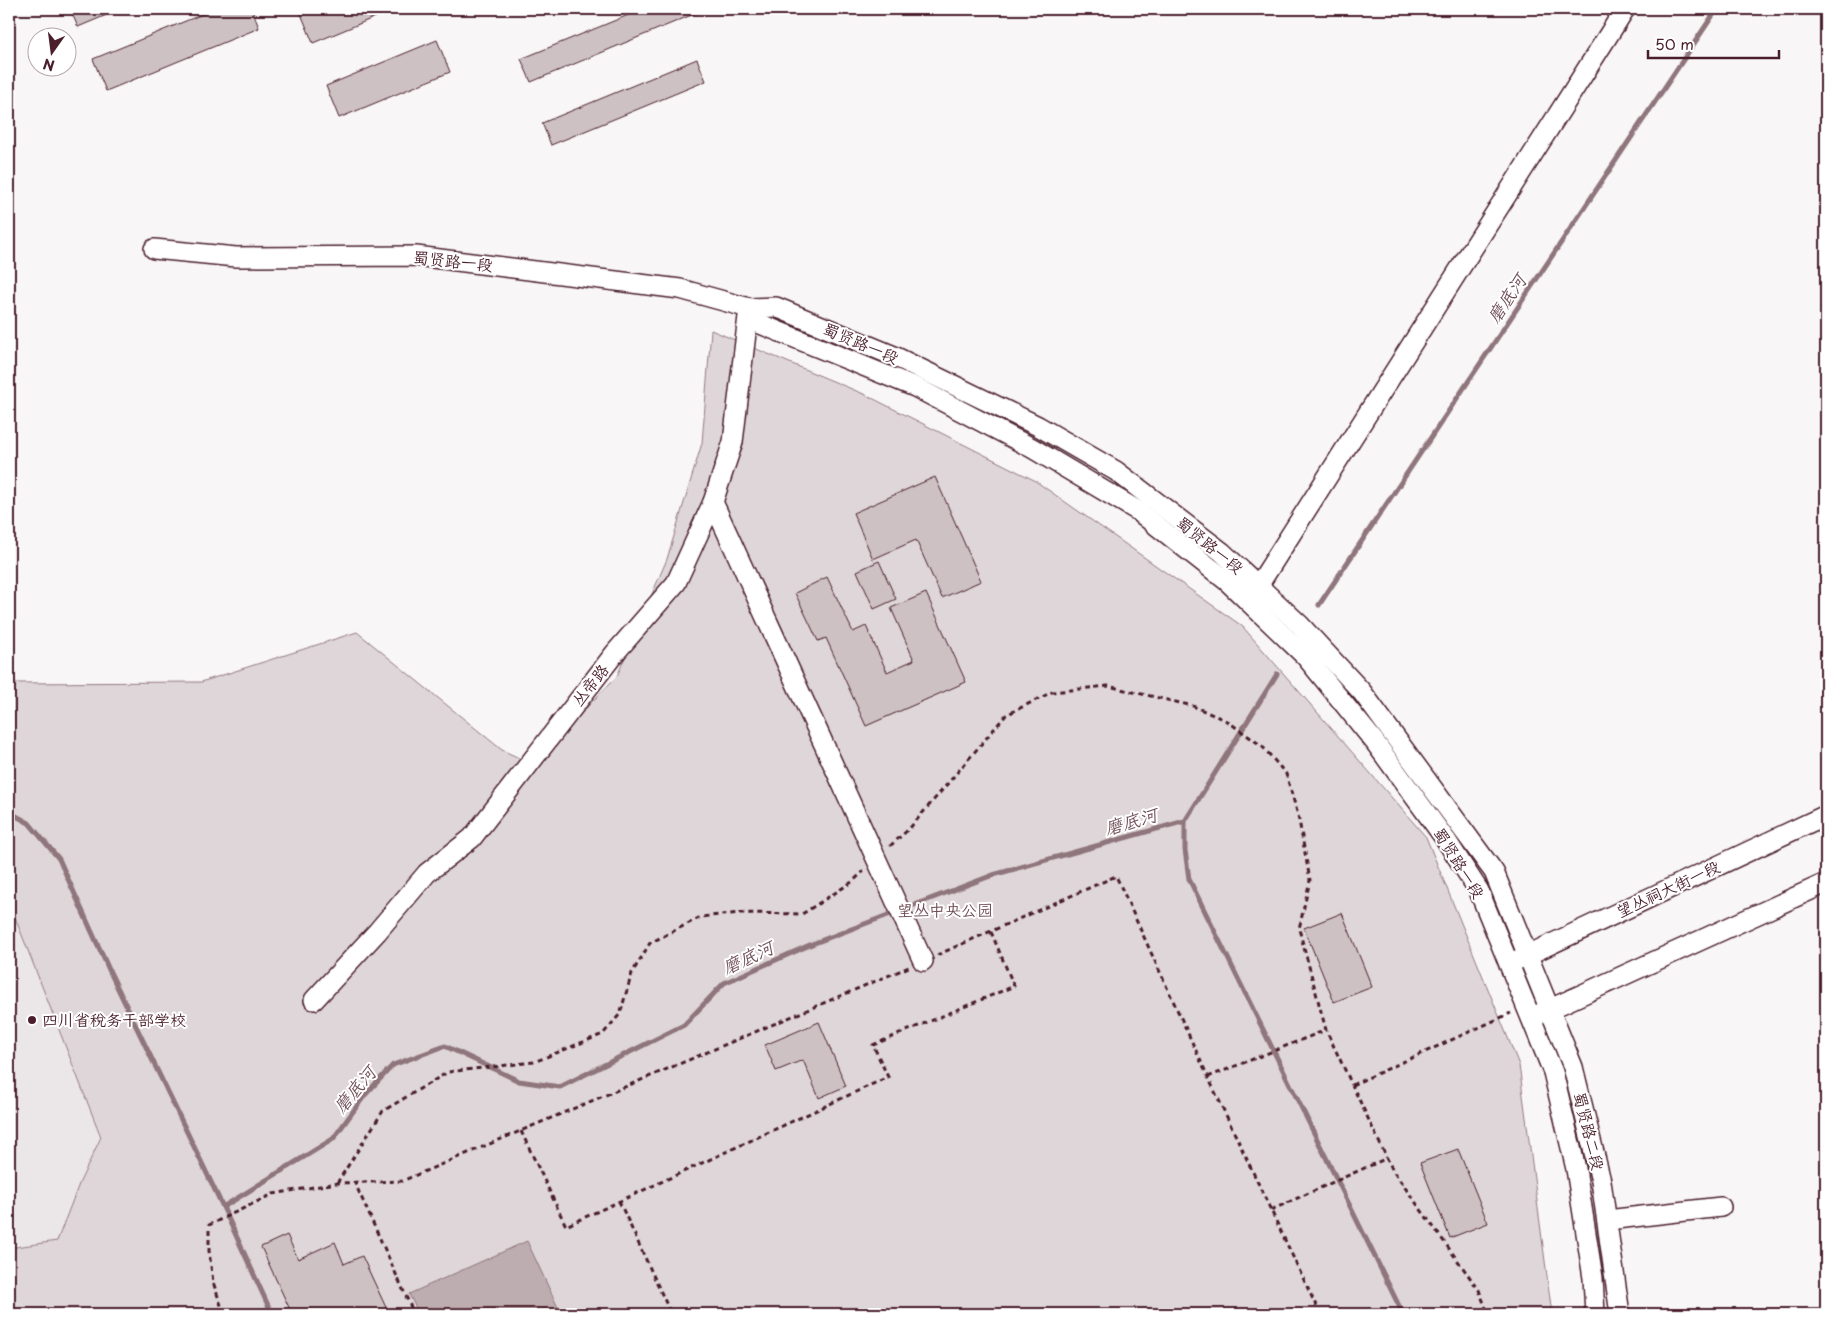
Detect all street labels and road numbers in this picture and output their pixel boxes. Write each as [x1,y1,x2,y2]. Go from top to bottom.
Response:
street label: 蜀贤路一段 [412,244,494,276]
street label: 蜀贤路一段 [820,315,903,369]
street label: 蜀贤路一段 [1172,510,1249,579]
street label: 丛帝路 [565,658,613,711]
street label: 蜀贤路一段 [1428,822,1491,903]
street label: 望丛祠大街一段 [1612,854,1723,923]
street label: 蜀贤路二段 [1569,1089,1611,1172]

